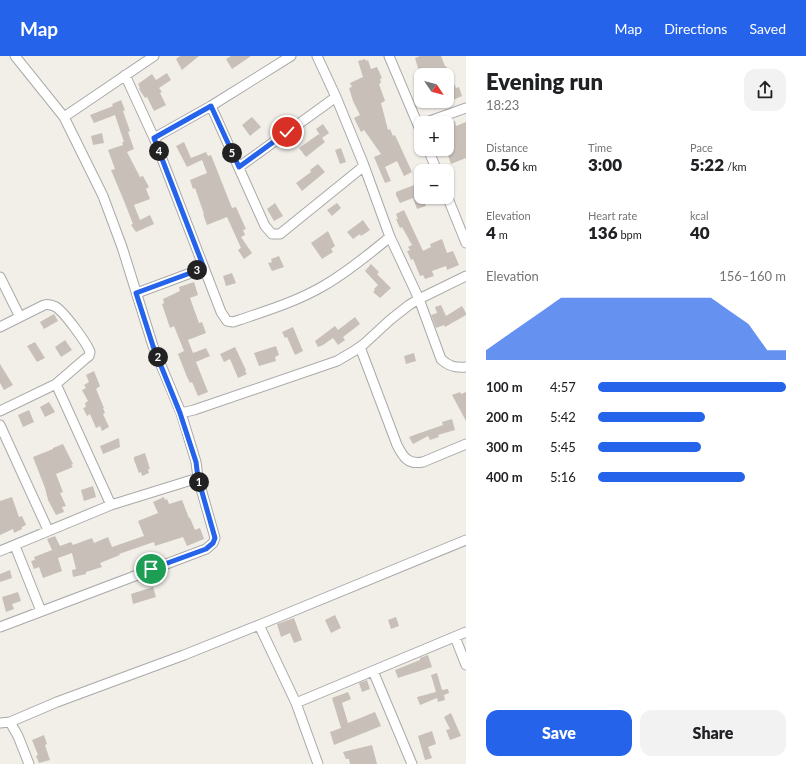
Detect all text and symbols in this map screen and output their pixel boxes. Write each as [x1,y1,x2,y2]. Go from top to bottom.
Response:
text: Map [20,17,58,40]
text: Map [615,20,642,37]
text: Directions [664,20,727,37]
text: Saved [749,20,786,37]
north arrow [414,68,454,108]
map controls [414,68,454,204]
text: Evening run [486,68,603,95]
button: share [744,69,786,111]
text: 18:23 [486,97,519,113]
pin [270,115,304,149]
button: + [414,116,454,156]
icon: check [276,121,298,143]
pin: 4 [149,141,169,161]
text: Distance [486,141,528,154]
text: Time [588,141,612,154]
text: Pace [690,141,713,154]
pin: 5 [222,143,242,163]
text: 4 [156,144,162,157]
text: 5 [229,146,235,159]
text: 0.56 [486,154,520,175]
text: 3:00 [588,154,622,175]
text: 5:22 [690,154,724,175]
text: km [520,160,537,173]
text: /km [724,160,747,173]
button: − [414,164,454,204]
text: Elevation [486,209,531,222]
text: Heart rate [588,209,637,222]
text: kcal [690,209,709,222]
text: 4 [486,222,496,243]
text: 136 [588,222,618,243]
text: 40 [690,222,710,243]
text: m [496,228,508,241]
text: bpm [618,228,642,241]
pin: 3 [187,260,207,280]
text: 3 [194,263,200,276]
text: Elevation [486,268,539,284]
text: 156–160 m [719,268,786,284]
pin: 2 [148,347,168,367]
text: 2 [155,350,161,363]
text: 100 m [486,379,523,395]
text: 4:57 [550,379,576,395]
text: 200 m [486,409,523,425]
text: 5:42 [550,409,576,425]
text: 300 m [486,439,523,455]
text: 5:45 [550,439,576,455]
text: 400 m [486,469,523,485]
text: 5:16 [550,469,576,485]
pin: 1 [189,472,209,492]
text: 1 [196,475,202,488]
pin [134,552,168,586]
icon: arrive [140,558,162,580]
button: Save [486,710,632,756]
button: Share [640,710,786,756]

